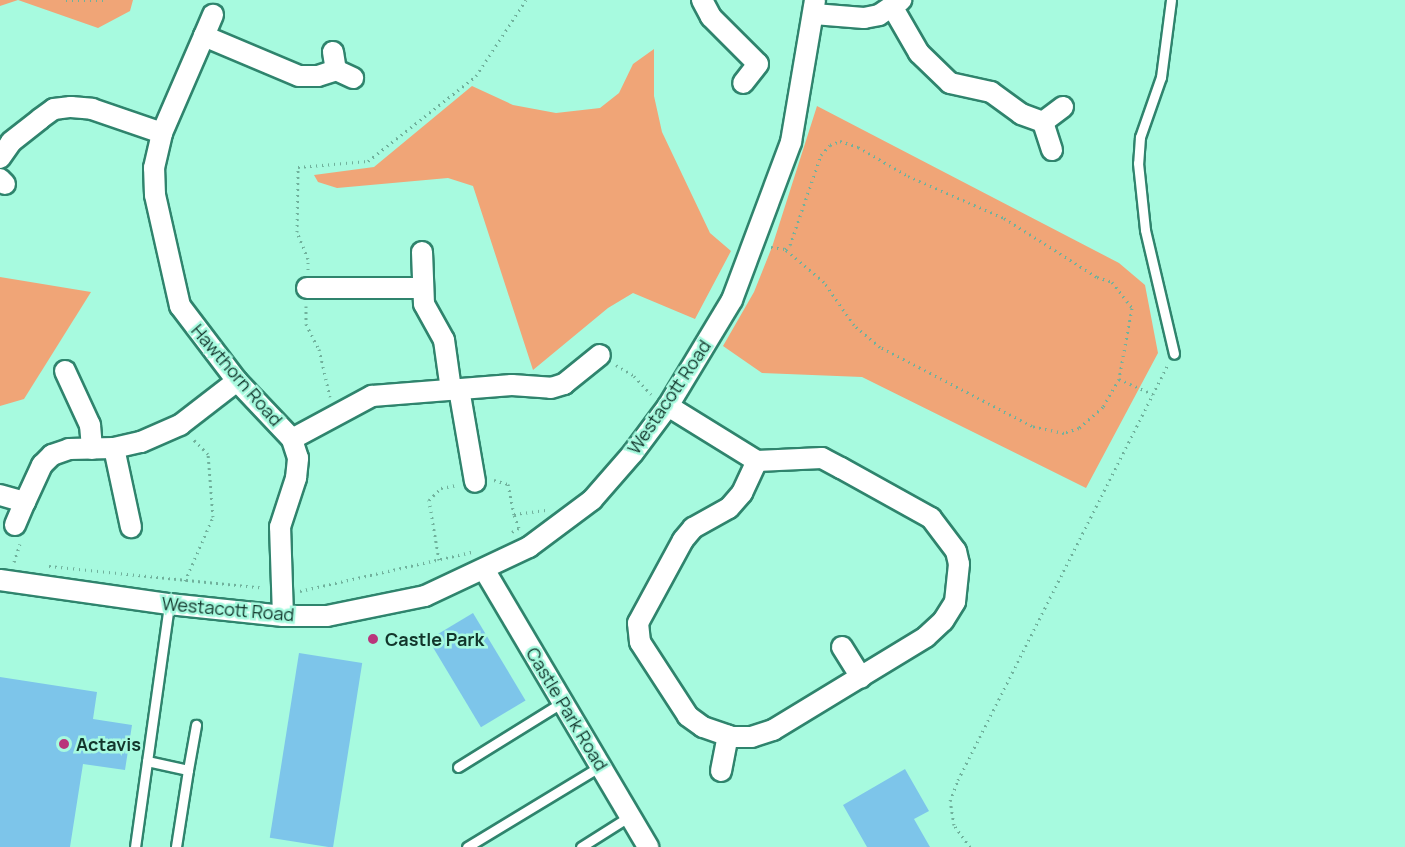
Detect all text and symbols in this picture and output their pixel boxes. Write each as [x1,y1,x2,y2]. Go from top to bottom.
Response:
street label: Hawthorn Road [187,320,287,430]
street label: Westacott Road [623,336,715,458]
street label: Westacott Road [161,592,295,626]
place label: Castle Park [385,628,484,650]
marker: Castle Park [366,632,380,646]
street label: Castle Park Road [522,643,612,775]
place label: Actavis [76,733,141,755]
marker: Actavis [57,737,71,751]

